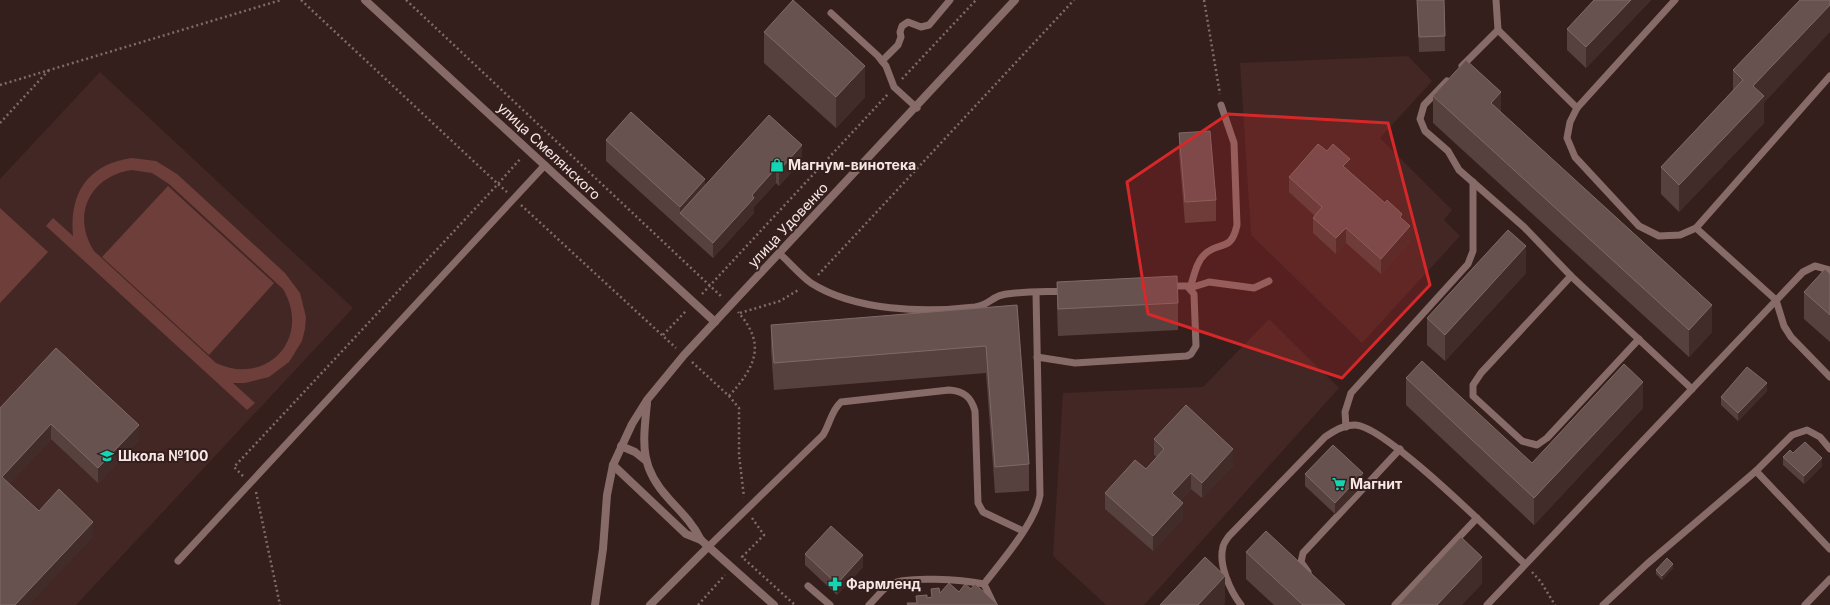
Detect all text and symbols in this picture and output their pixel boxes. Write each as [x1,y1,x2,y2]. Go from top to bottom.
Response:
street label: улица Смелянского [494,98,604,203]
place label: Магнум-винотека [788,156,916,173]
shop icon: Магнум-винотека [769,157,785,173]
street label: улица Удовенко [744,179,831,271]
place label: Школа №100 [118,447,209,464]
school or university icon: Школа №100 [99,448,115,464]
place label: Магнит [1350,475,1402,492]
supermarket icon: Магнит [1331,476,1347,492]
place label: Фармленд [846,575,921,592]
pharmacy icon: Фармленд [827,576,843,592]

